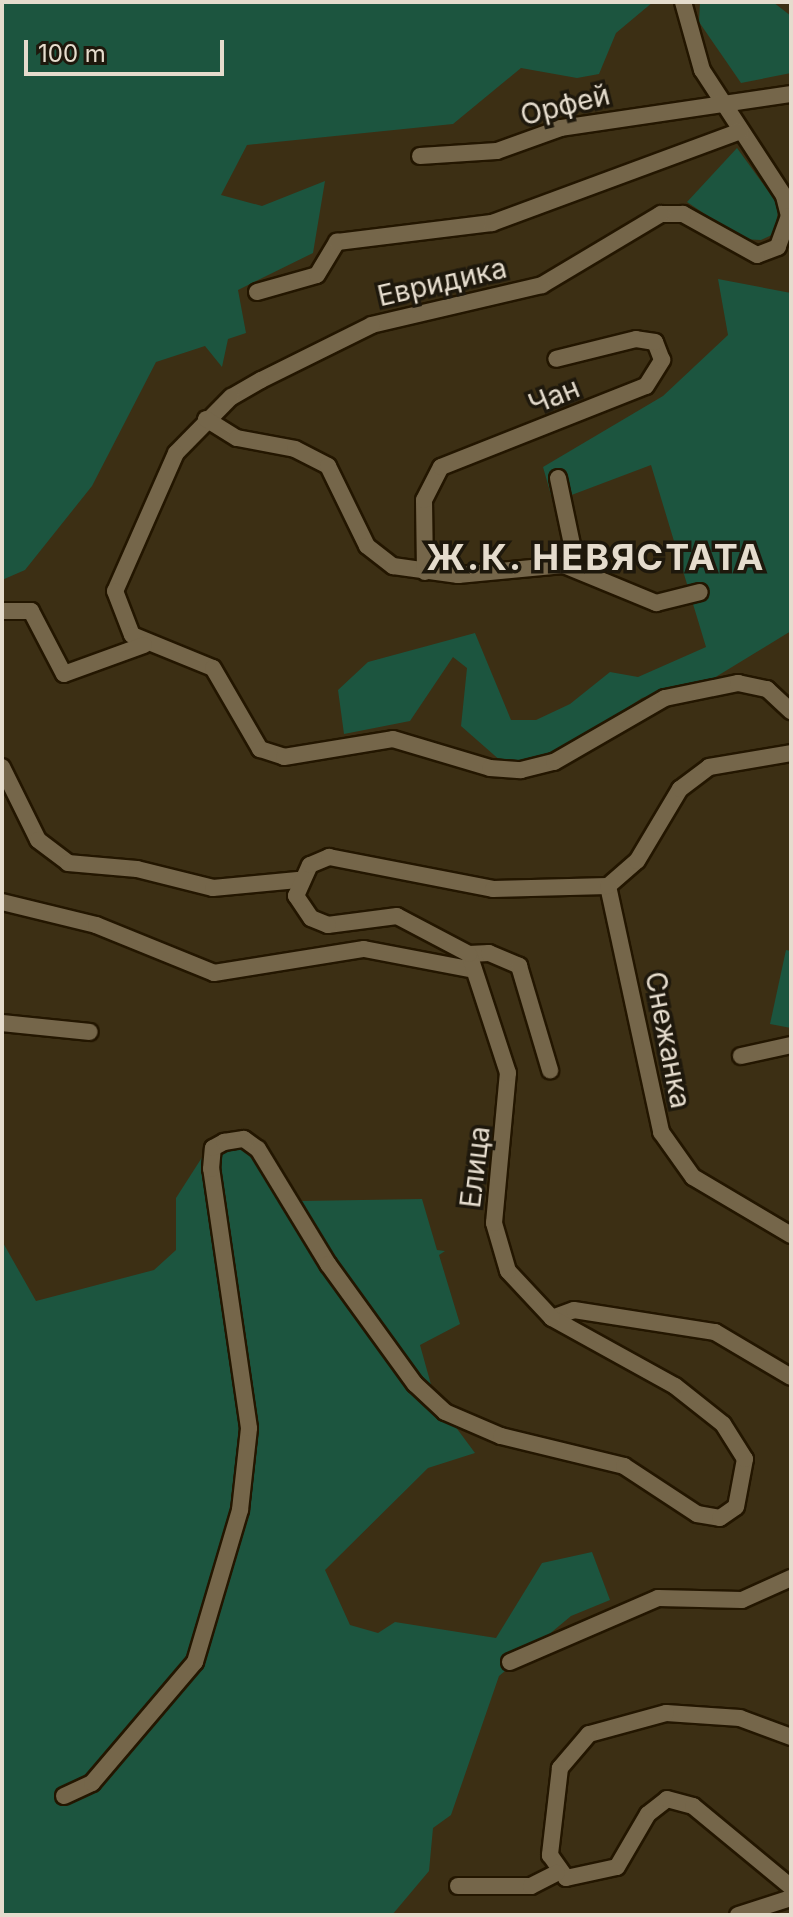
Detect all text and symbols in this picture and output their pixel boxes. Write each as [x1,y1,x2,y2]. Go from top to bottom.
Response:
scale bar [28,24,228,74]
text: 100 m [38,39,106,68]
street label: Орфей [517,78,613,132]
street label: Евридика [374,251,510,313]
street label: Чан [524,371,584,421]
district label: Ж.К. НЕВЯСТАТА [426,536,766,580]
street label: Снежанка [638,969,698,1111]
street label: Елица [453,1124,497,1210]

